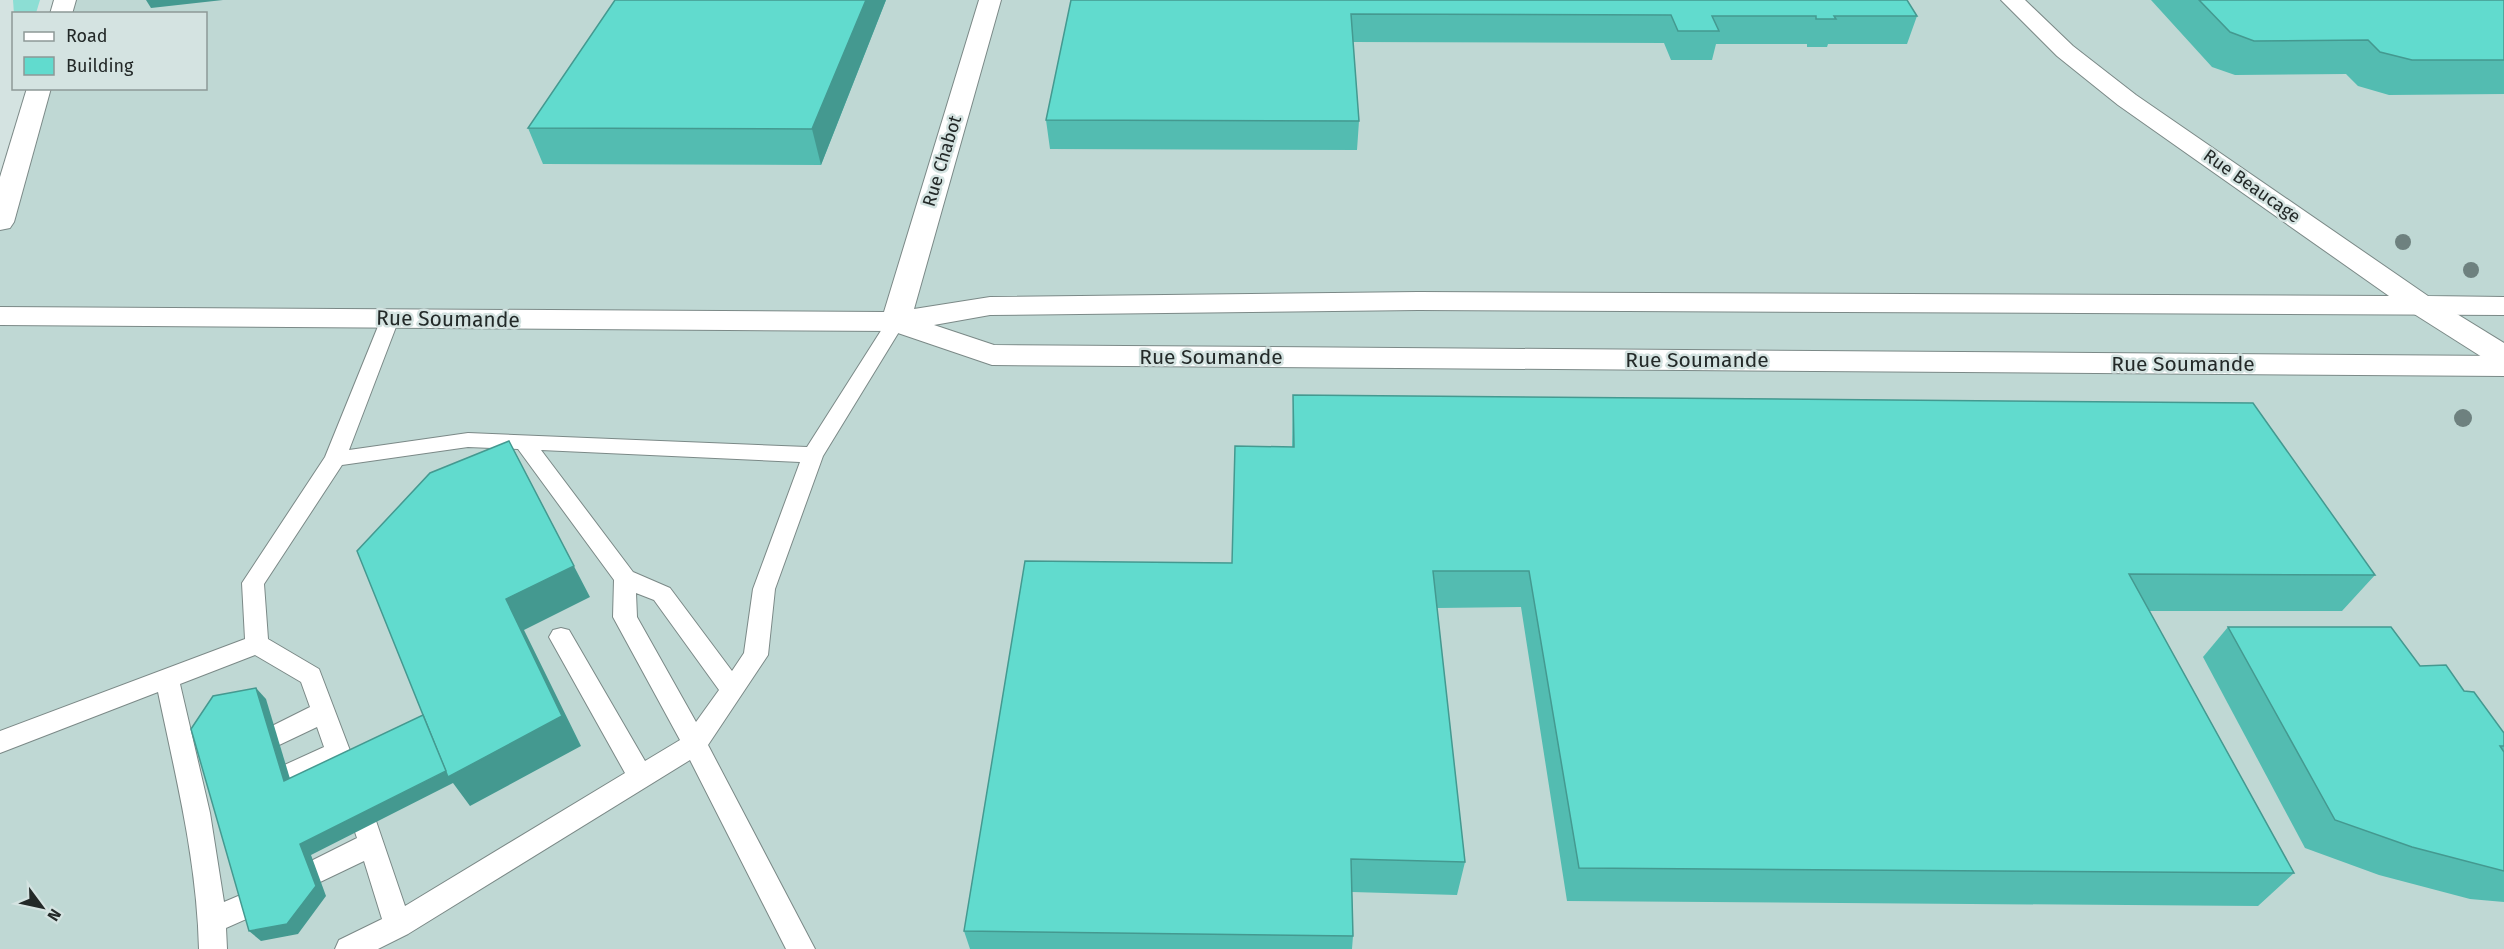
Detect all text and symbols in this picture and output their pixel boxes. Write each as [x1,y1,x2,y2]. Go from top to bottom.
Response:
legend [12,12,207,90]
text: Road [66,25,108,47]
text: Building [66,55,134,77]
street label: Rue Chabot [918,112,966,209]
street label: Rue Beaucage [2199,144,2305,228]
street label: Rue Soumande [376,305,520,333]
street label: Rue Soumande [1139,344,1283,370]
street label: Rue Soumande [1625,347,1769,373]
street label: Rue Soumande [2111,351,2255,377]
north arrow [12,877,72,937]
text: N [43,905,65,925]

